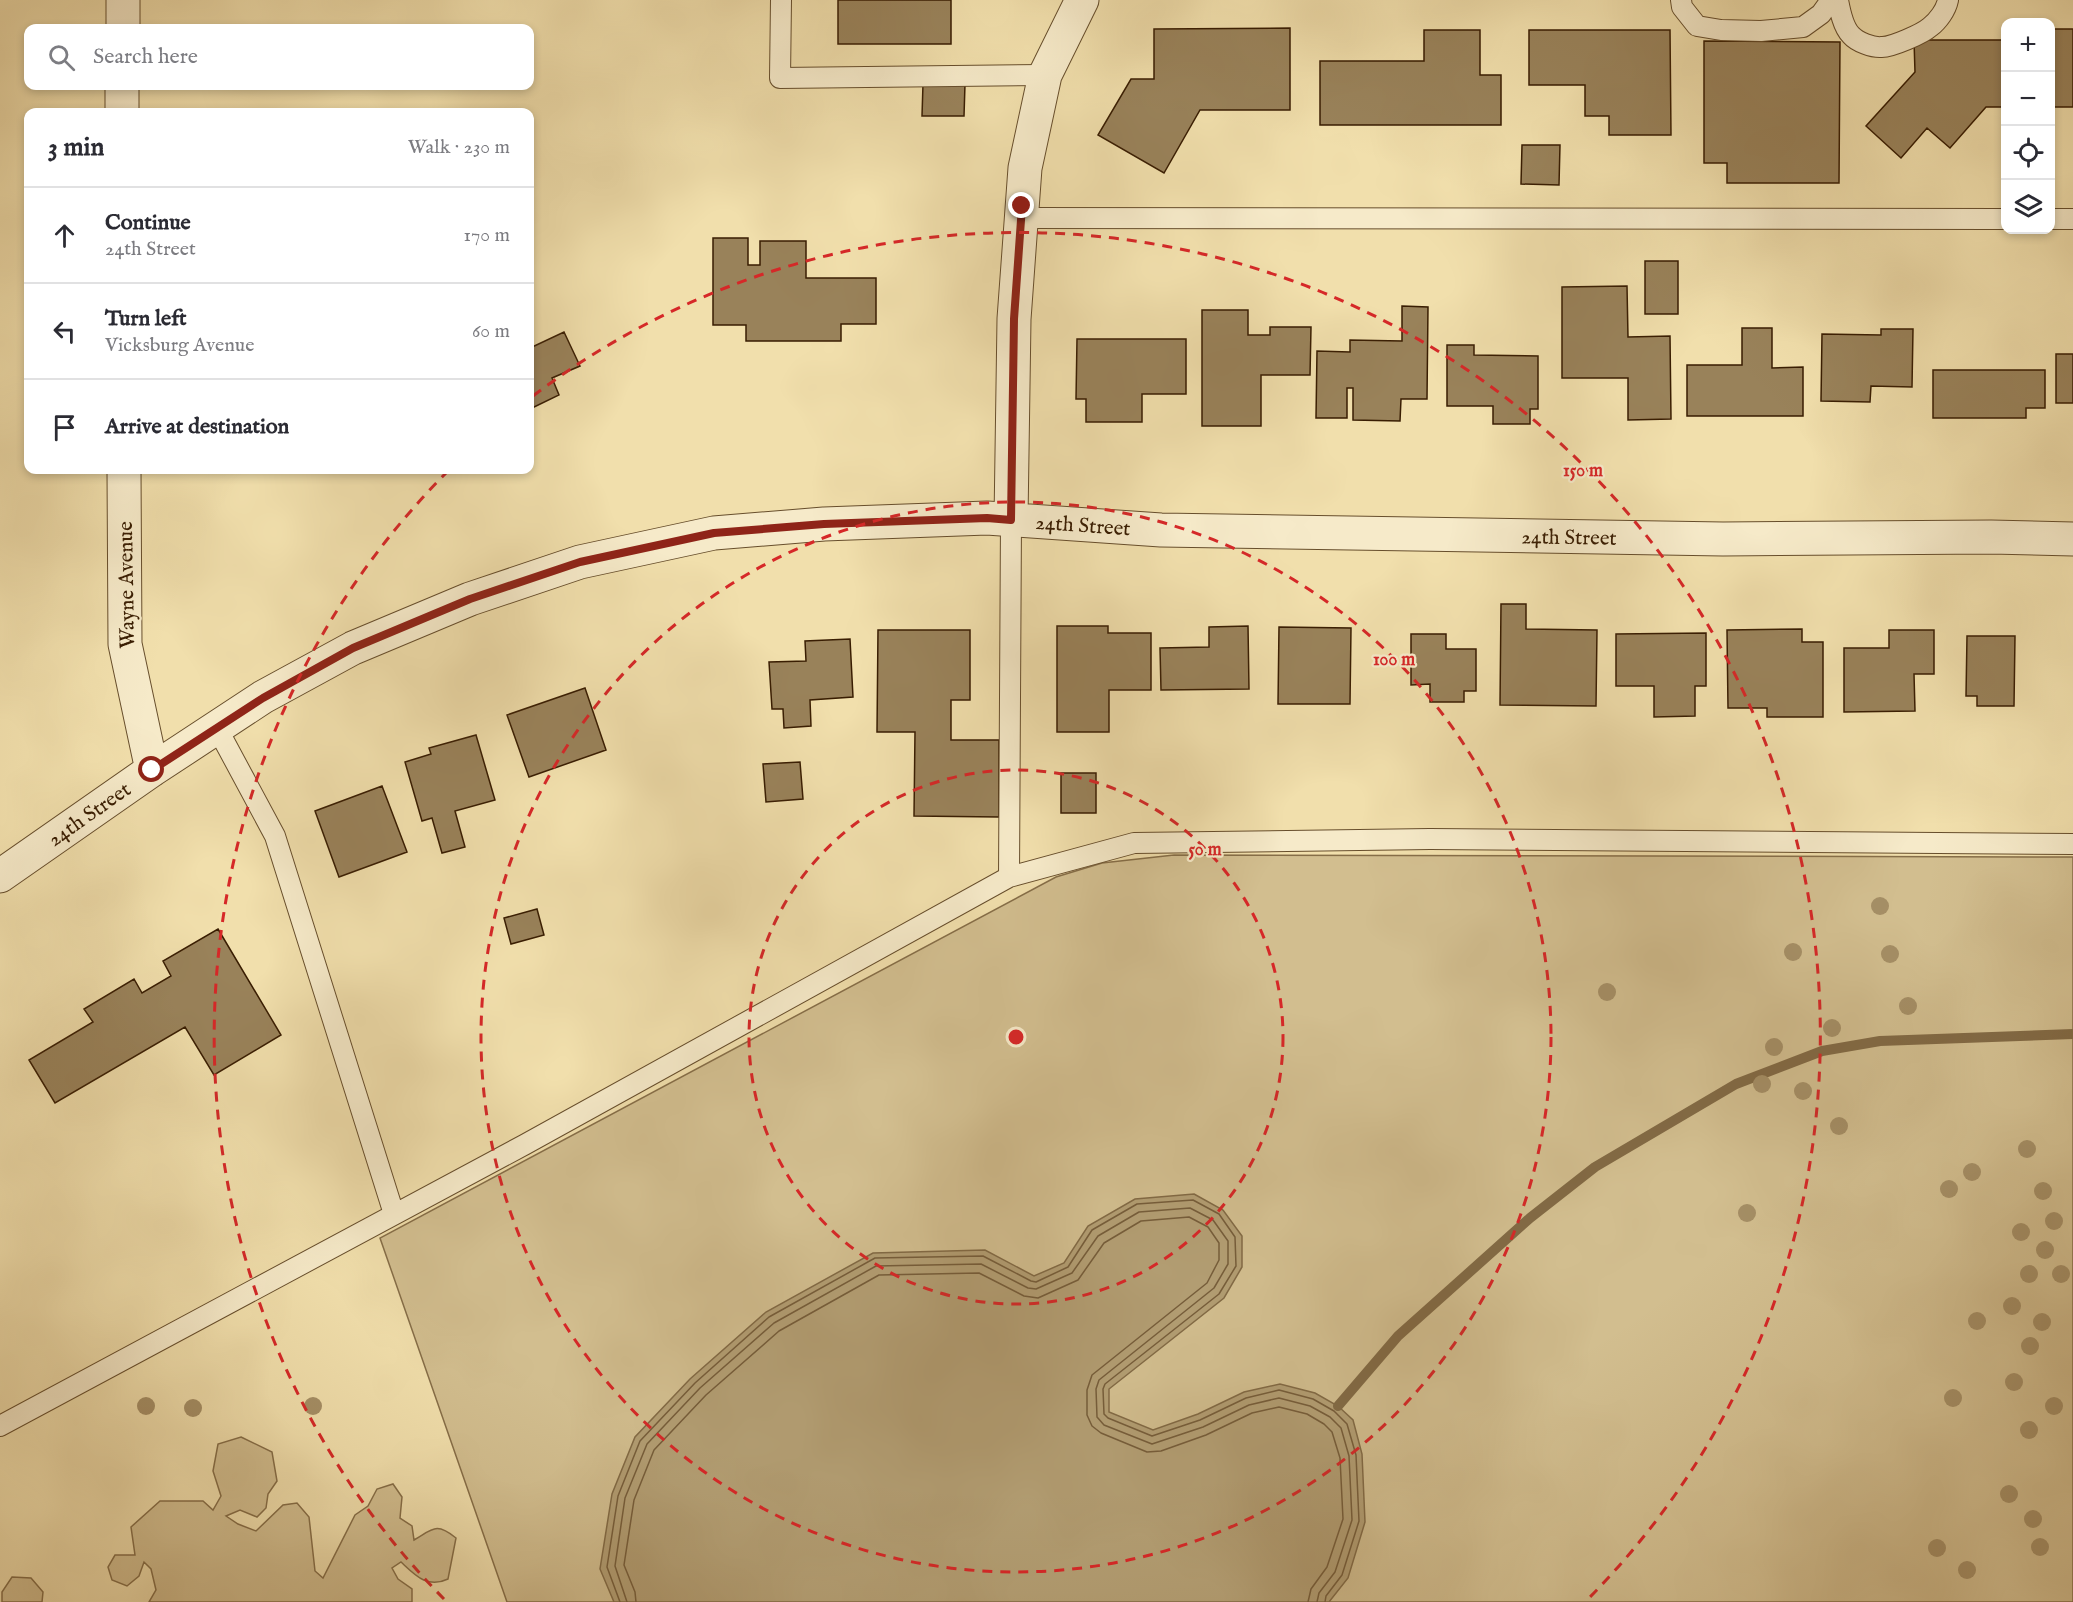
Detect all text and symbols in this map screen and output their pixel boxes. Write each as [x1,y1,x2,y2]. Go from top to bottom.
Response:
map controls [2001,18,2055,234]
button: + [2001,18,2055,72]
search box [24,24,534,90]
icon: search [45,41,78,74]
text: Search here [93,43,198,71]
button: − [2001,72,2055,126]
button: locate [2001,126,2055,180]
text: 3 min [48,131,104,164]
text: Walk · 230 m [408,135,510,160]
button: layers [2001,180,2055,234]
route end [1008,192,1034,218]
text: Continue [105,209,191,237]
icon: ahead [48,219,81,252]
text: 170 m [464,223,510,248]
text: 24th Street [105,237,196,262]
text: Turn left [105,305,187,333]
icon: left [48,315,81,348]
text: 60 m [472,319,510,344]
text: Vicksburg Avenue [105,333,254,358]
icon: arrive [48,411,81,444]
text: Arrive at destination [105,413,289,441]
text: 150 m [1563,460,1603,483]
street label: 24th Street [1034,510,1131,543]
street label: Wayne Avenue [113,521,142,649]
street label: 24th Street [1521,524,1617,553]
text: 100 m [1373,649,1415,672]
route start [138,756,164,782]
street label: 24th Street [43,777,137,854]
text: 50 m [1188,839,1222,862]
centre of rings [1006,1027,1026,1047]

